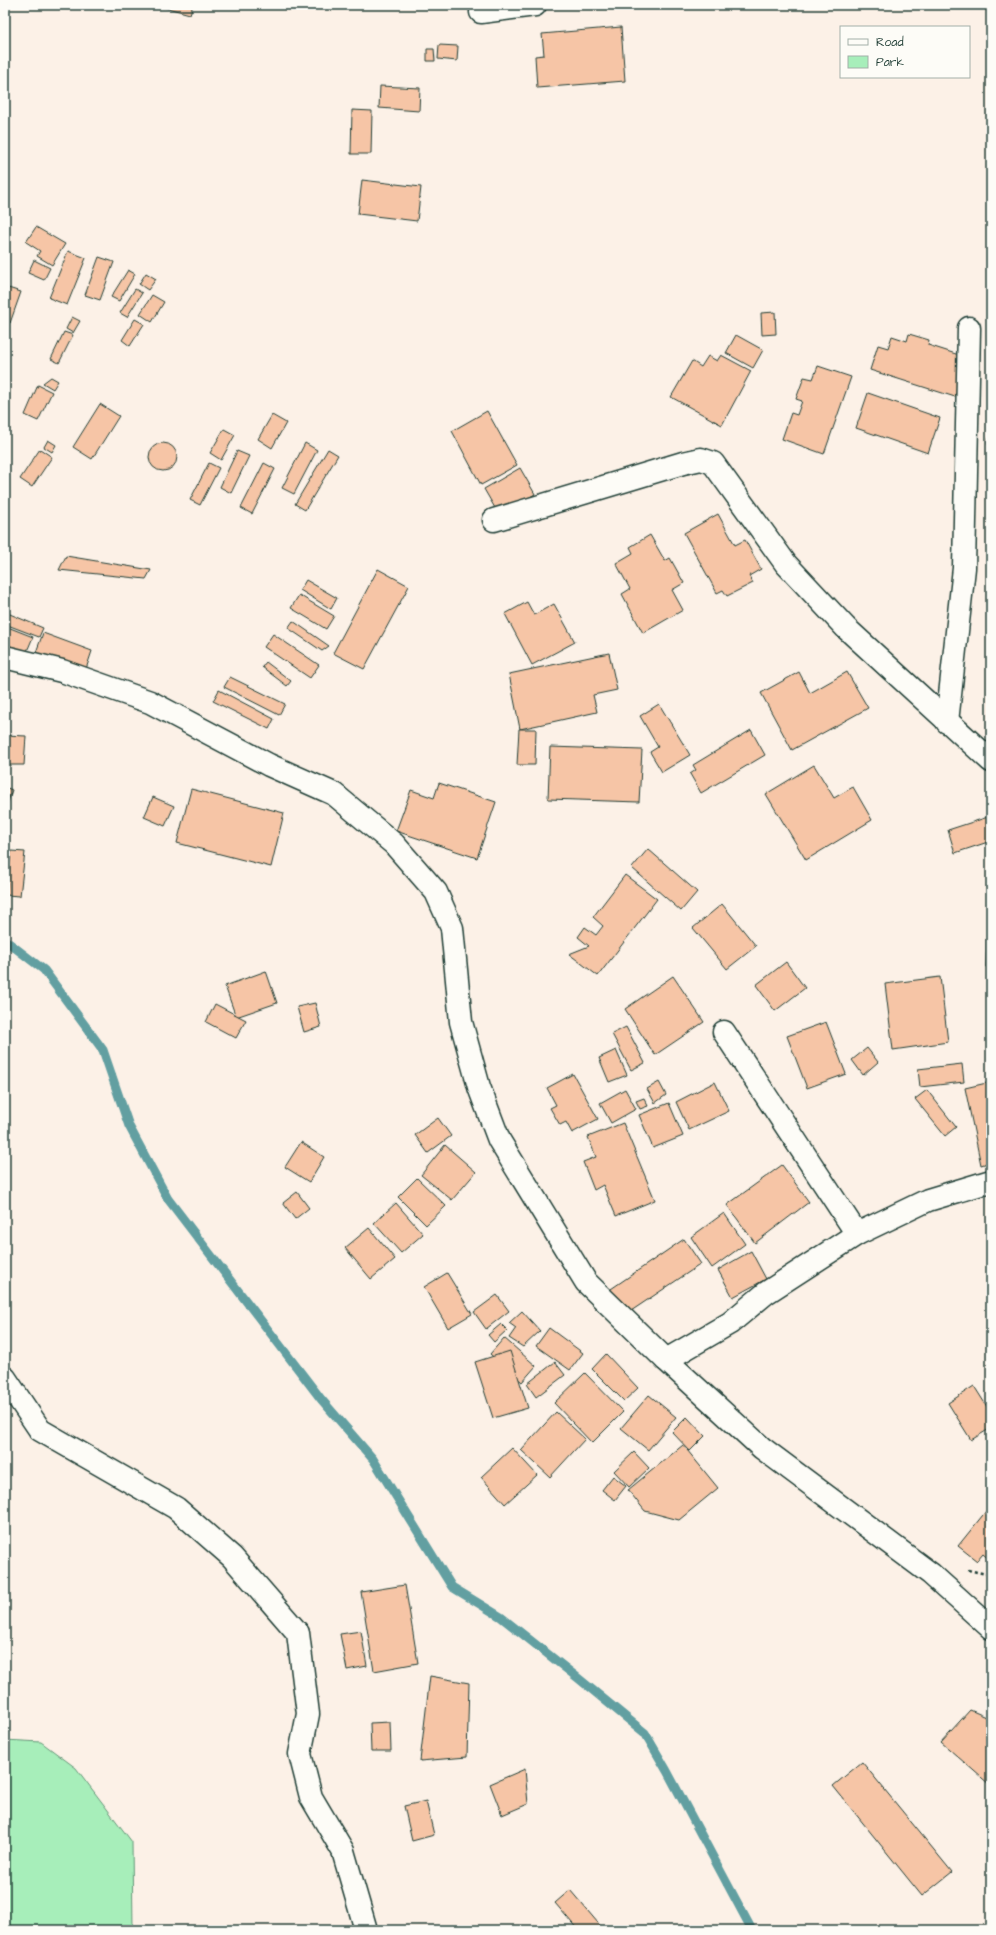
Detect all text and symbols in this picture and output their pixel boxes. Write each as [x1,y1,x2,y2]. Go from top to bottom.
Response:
legend [840,26,970,78]
text: Road [876,34,904,51]
text: Park [876,54,904,71]

